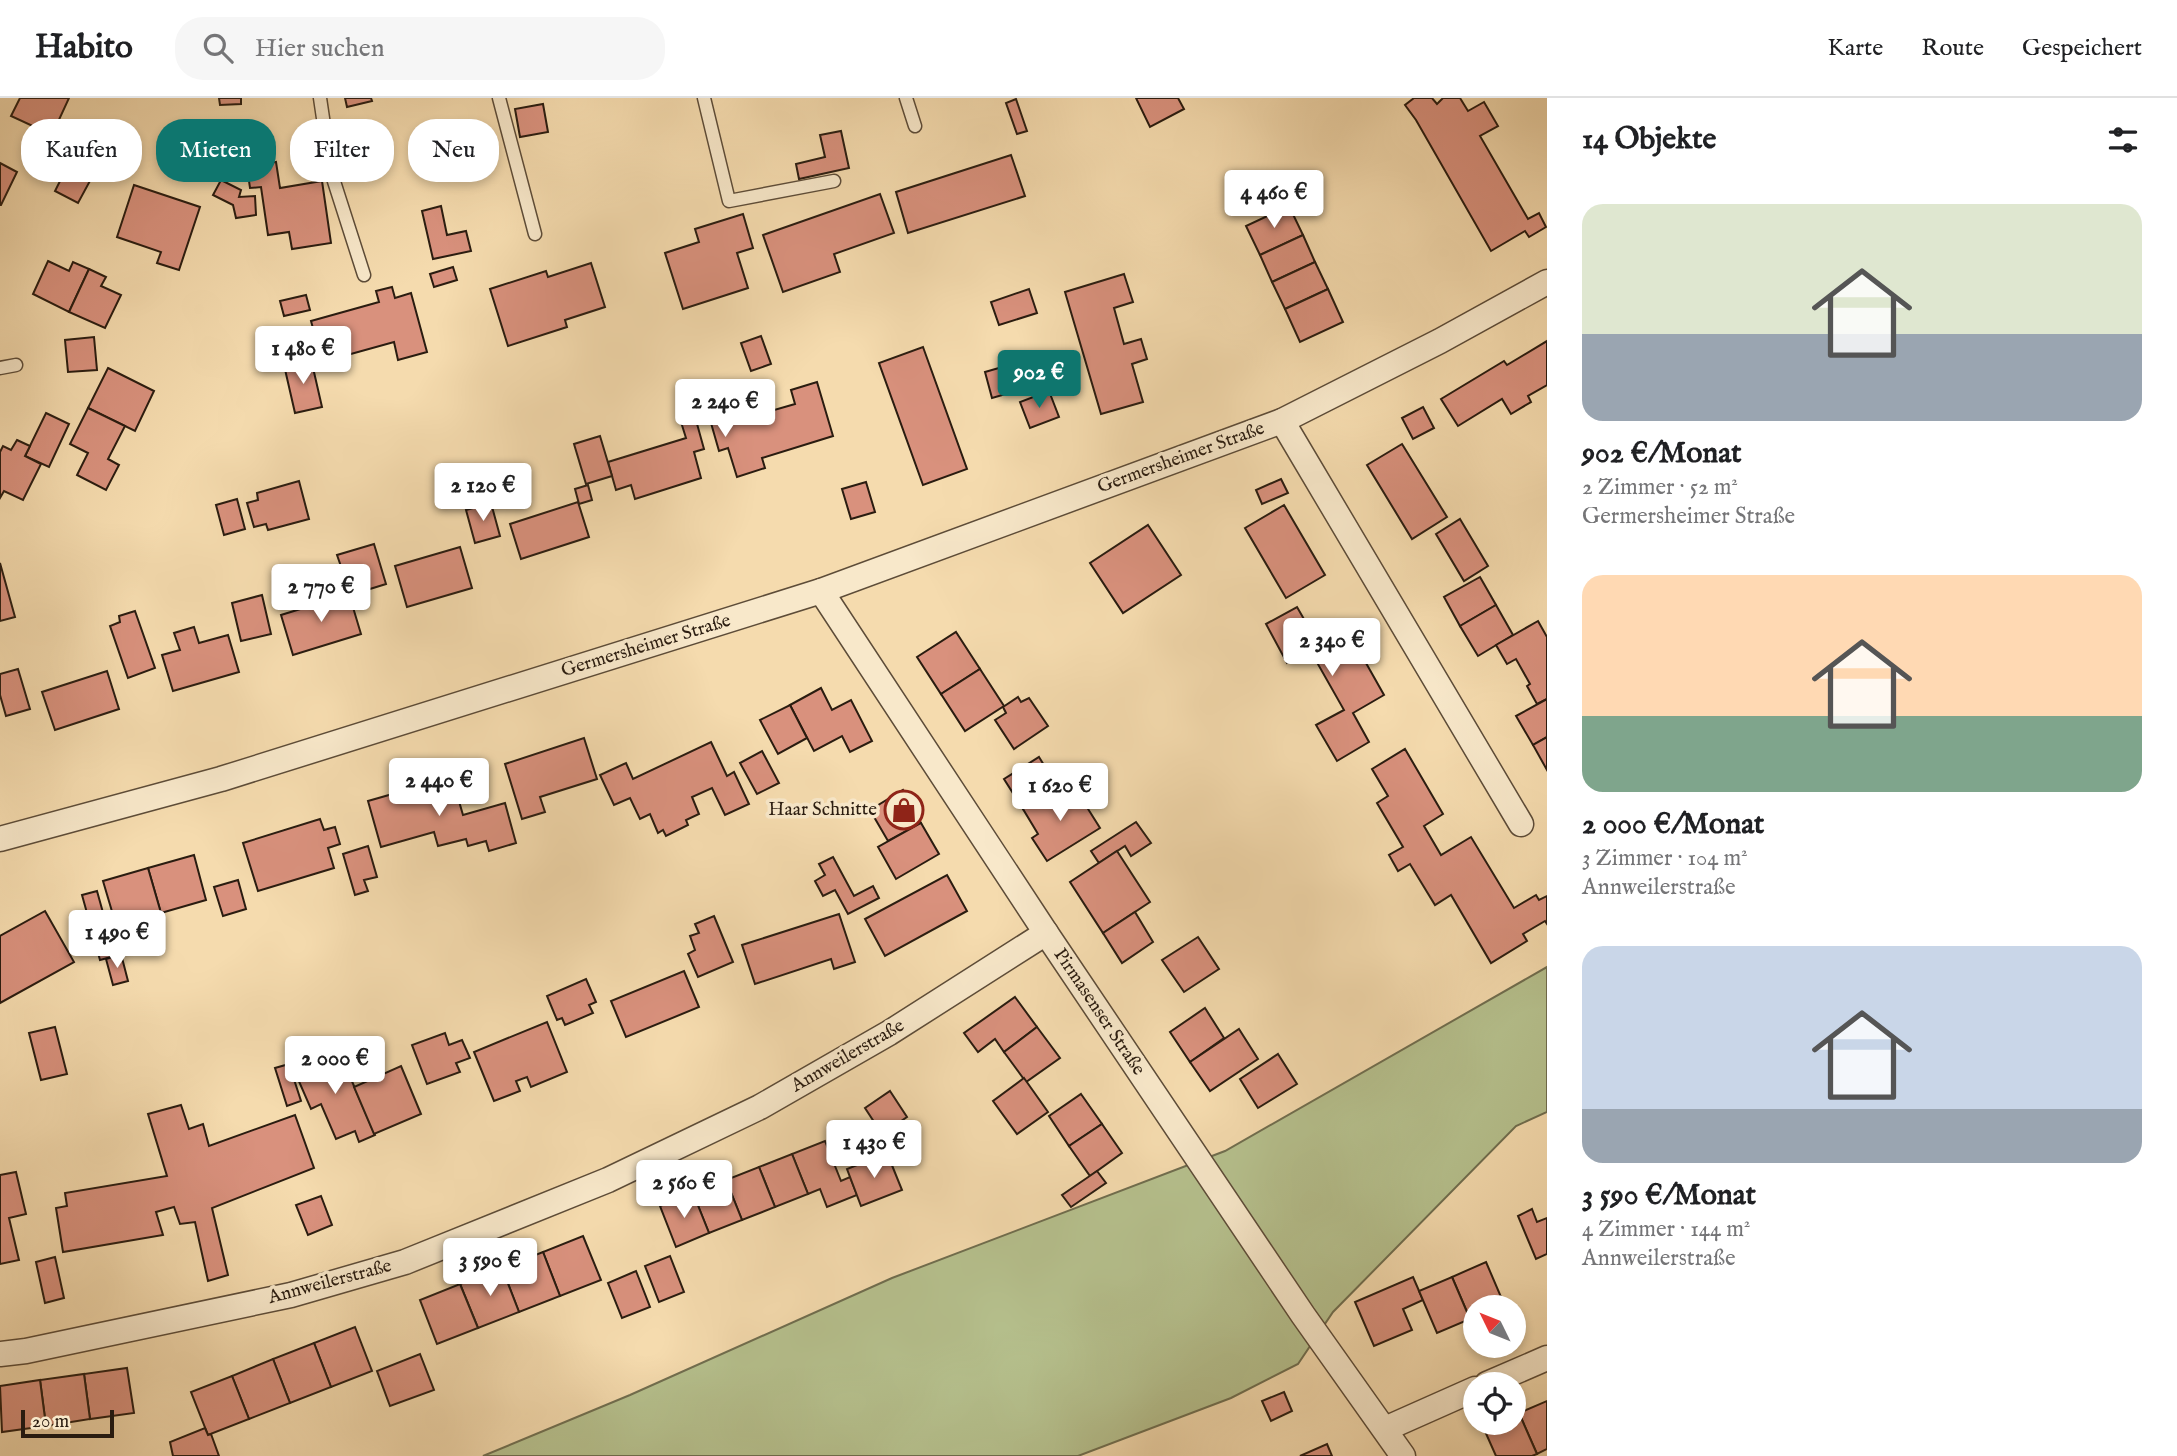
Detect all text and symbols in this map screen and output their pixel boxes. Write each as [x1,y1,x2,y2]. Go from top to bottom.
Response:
search box [175,17,665,80]
text: Habito [35,27,133,69]
icon: search [199,29,237,67]
text: Hier suchen [255,32,385,65]
text: Karte [1828,33,1883,64]
text: Route [1921,33,1984,64]
text: Gespeichert [2022,33,2142,64]
chip: Kaufen [21,119,142,182]
chip: Mieten [156,119,276,182]
chip: Filter [290,119,394,182]
chip: Neu [408,119,499,182]
text: 14 Objekte [1582,121,1716,159]
icon: filters [2104,121,2142,159]
pin: 4 460 € [1209,170,1339,230]
text: 4 460 € [1240,178,1308,207]
icon: home [1799,250,1925,376]
pin: 1 480 € [238,327,368,386]
text: 1 480 € [271,334,335,363]
pin: 902 € [990,350,1088,410]
text: 902 € [1014,358,1064,387]
pin: 2 240 € [660,380,790,439]
text: 2 240 € [691,387,759,416]
street label: Germersheimer Straße [1094,417,1268,499]
text: 902 €/Monat [1582,435,1741,473]
pin: 2 120 € [418,464,548,523]
text: 2 120 € [451,471,515,500]
text: 2 Zimmer · 52 m² [1582,473,1738,502]
text: Germersheimer Straße [1582,502,1795,531]
pin: 2 770 € [256,564,386,624]
text: 2 770 € [287,572,355,601]
street label: Germersheimer Straße [558,609,734,683]
pin: 2 340 € [1267,618,1397,678]
icon: home [1799,621,1925,747]
text: 2 340 € [1299,626,1365,655]
pin: 2 440 € [374,758,504,818]
pin: 1 620 € [995,764,1125,823]
text: 2 440 € [405,766,473,795]
text: 1 620 € [1028,771,1092,800]
shop icon: Haar Schnitte [883,789,925,831]
place label: Haar Schnitte [768,798,877,822]
text: 2 000 €/Monat [1582,806,1764,844]
text: 3 Zimmer · 104 m² [1582,844,1748,873]
text: Annweilerstraße [1582,873,1736,902]
pin: 1 490 € [52,910,182,970]
text: 1 490 € [85,918,149,947]
street label: Pirmasenser Straße [1048,944,1150,1080]
icon: home [1799,992,1925,1118]
street label: Annweilerstraße [786,1014,909,1099]
pin: 2 000 € [270,1037,400,1096]
text: 2 000 € [301,1044,369,1073]
pin: 1 430 € [809,1121,939,1180]
text: 1 430 € [842,1128,906,1157]
pin: 2 560 € [619,1160,749,1220]
text: 2 560 € [652,1168,716,1197]
text: 3 590 €/Monat [1582,1177,1756,1215]
text: 4 Zimmer · 144 m² [1582,1215,1750,1244]
pin: 3 590 € [425,1238,555,1298]
text: Annweilerstraße [1582,1244,1736,1273]
text: 3 590 € [459,1246,521,1275]
street label: Annweilerstraße [265,1254,395,1310]
north arrow [1463,1295,1526,1358]
map controls [1463,1295,1526,1435]
button: locate [1463,1372,1526,1435]
scale bar [21,1407,114,1439]
text: 20 m [32,1410,69,1434]

